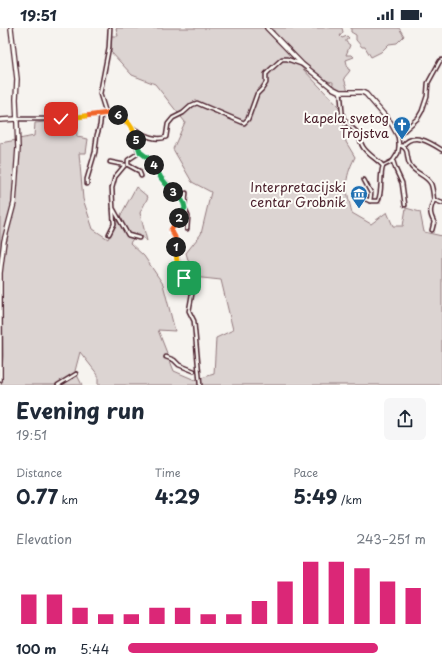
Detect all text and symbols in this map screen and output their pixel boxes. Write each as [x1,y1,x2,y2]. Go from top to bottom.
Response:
text: 19:51 [20,3,57,26]
pin [44,102,78,136]
pin: 6 [108,105,128,125]
text: 6 [114,106,122,123]
icon: check [50,108,72,130]
place label: kapela svetog Trojstva [304,108,389,142]
church icon: kapela svetog Trojstva [392,115,412,140]
pin: 5 [126,130,146,150]
text: 5 [132,131,140,148]
pin: 4 [144,155,164,175]
text: 4 [150,156,158,173]
place label: Interpretacijski centar Grobnik [250,177,346,211]
pin: 3 [163,182,183,202]
text: 3 [169,183,177,200]
museum icon: Interpretacijski centar Grobnik [349,184,369,209]
pin: 2 [169,208,189,228]
text: 2 [175,209,183,226]
pin: 1 [166,237,186,257]
text: 1 [173,238,179,255]
pin [167,261,201,295]
icon: arrive [173,267,195,289]
text: Evening run [16,393,145,426]
button: share [384,398,426,440]
text: 19:51 [16,425,47,444]
text: Distance [16,464,62,481]
text: Time [155,464,181,481]
text: Pace [293,464,318,481]
text: 0.77 [16,481,58,511]
text: 4:29 [155,481,200,511]
text: 5:49 [293,481,337,511]
text: km [58,491,78,508]
text: /km [337,491,362,508]
text: Elevation [16,529,72,548]
text: 243–251 m [356,529,426,548]
text: 100 m [16,639,57,658]
text: 5:44 [80,639,109,658]

